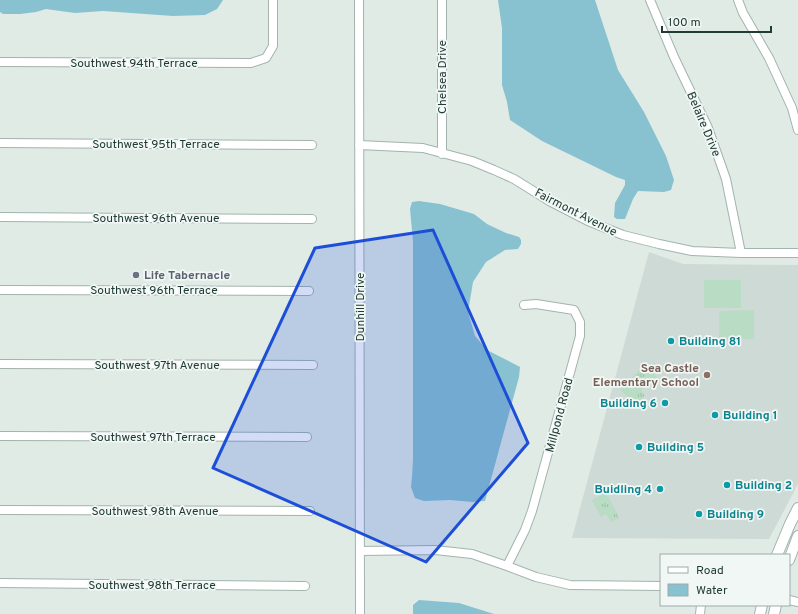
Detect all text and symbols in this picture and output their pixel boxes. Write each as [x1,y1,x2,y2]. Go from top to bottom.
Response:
scale bar [662,8,771,34]
text: 100 m [668,15,701,31]
street label: Chelsea Drive [435,40,451,114]
street label: Southwest 94th Terrace [70,56,198,72]
street label: Belaire Drive [682,90,724,159]
street label: Southwest 95th Terrace [92,137,220,153]
street label: Fairmont Avenue [532,185,619,241]
street label: Southwest 96th Avenue [93,211,219,227]
place label: Life Tabernacle [144,268,231,284]
marker: Life Tabernacle [131,270,141,280]
street label: Dunhill Drive [353,272,369,342]
street label: Southwest 96th Terrace [90,283,218,299]
place label: Building 81 [679,334,741,350]
marker: Building 81 [666,336,676,346]
street label: Southwest 97th Avenue [94,358,220,374]
place label: Sea Castle Elementary School [593,361,699,391]
marker: Sea Castle Elementary School [702,370,712,380]
street label: Millpond Road [542,376,578,454]
place label: Building 6 [600,396,657,412]
marker: Building 6 [660,398,670,408]
place label: Building 1 [723,408,777,424]
marker: Building 1 [710,410,720,420]
street label: Southwest 97th Terrace [90,430,216,446]
place label: Building 5 [647,440,704,456]
marker: Building 5 [634,442,644,452]
place label: Building 2 [735,478,792,494]
marker: Building 2 [722,480,732,490]
place label: Buidling 4 [595,482,652,498]
marker: Buidling 4 [655,484,665,494]
street label: Southwest 98th Avenue [92,504,218,520]
place label: Building 9 [707,507,764,523]
marker: Building 9 [694,509,704,519]
legend [660,554,790,606]
text: Road [696,563,724,579]
street label: Southwest 98th Terrace [88,578,216,594]
text: Water [696,583,728,599]

